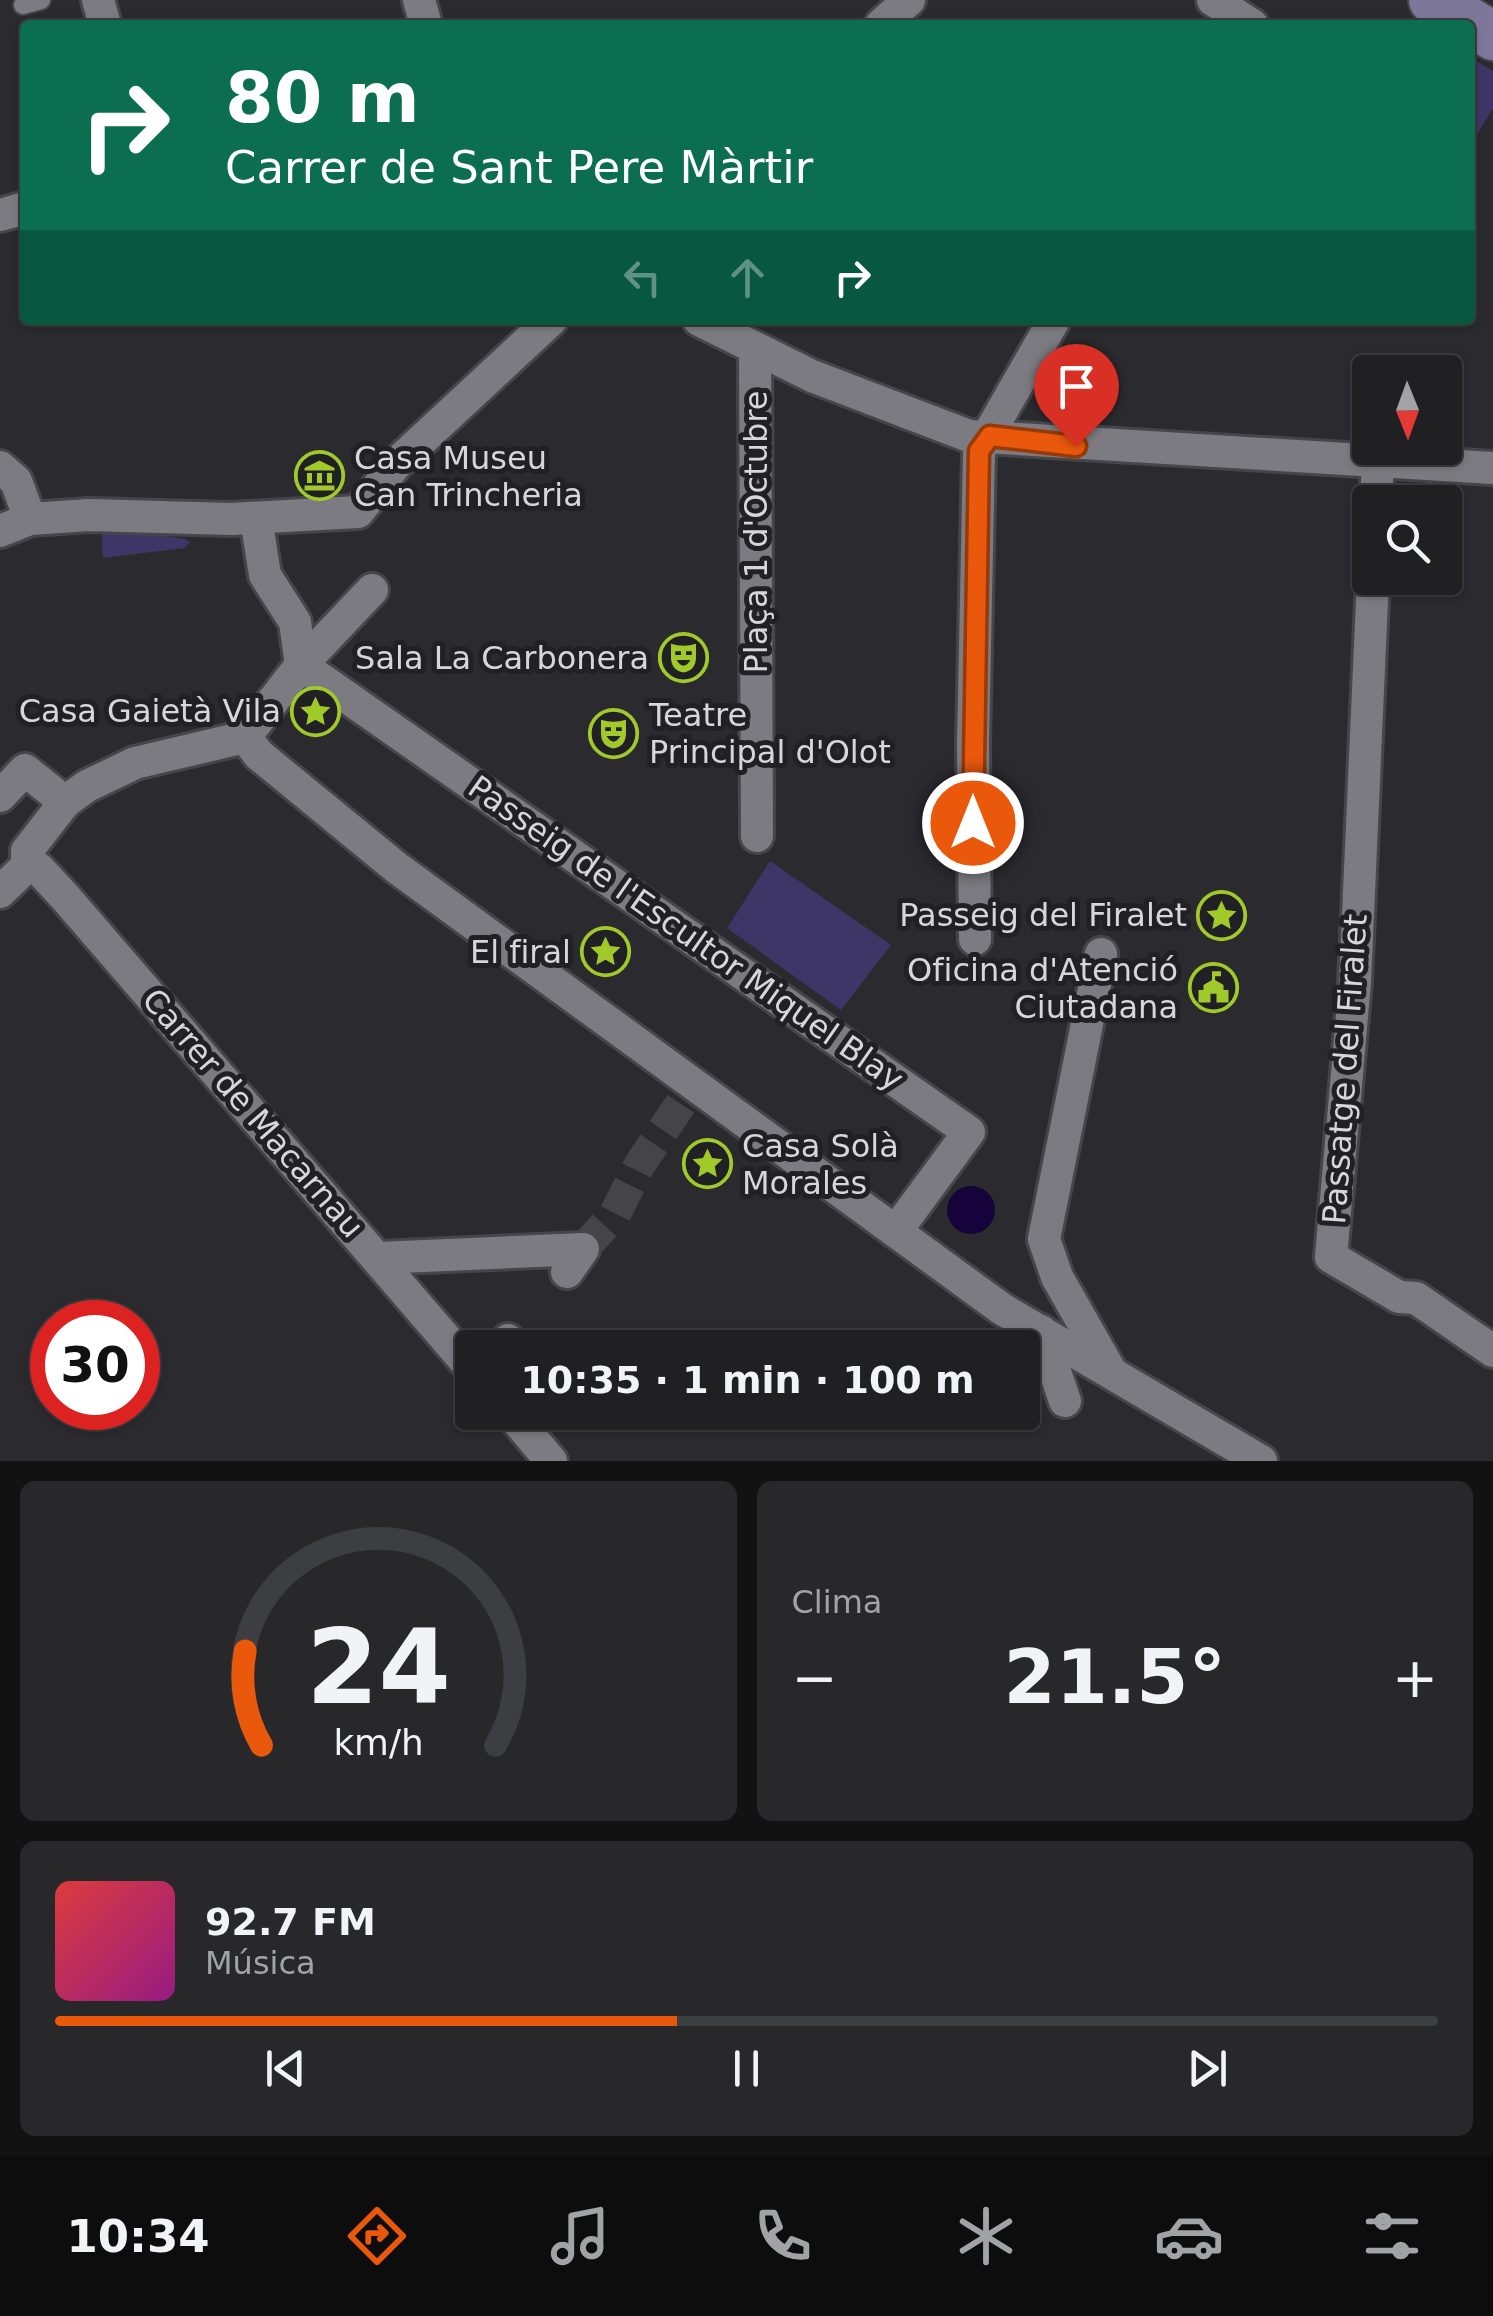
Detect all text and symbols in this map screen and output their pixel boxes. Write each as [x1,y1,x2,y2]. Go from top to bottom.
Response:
text: 80 m [225,57,420,139]
icon: right [60,60,190,190]
text: Carrer de Sant Pere Màrtir [225,141,813,194]
icon: left [615,250,670,305]
icon: ahead [720,250,775,305]
icon: right [825,250,880,305]
pin [1034,344,1119,447]
north arrow [1352,355,1462,465]
map controls [1352,355,1462,595]
icon: arrive [1049,359,1104,414]
street label: Plaça 1 d'Octubre [737,391,775,673]
place label: Casa Museu Can Trincheria [354,439,583,514]
museum icon: Casa Museu Can Trincheria [293,450,345,502]
button: search [1352,485,1462,595]
theatre icon: Sala La Carbonera [658,632,710,684]
place label: Sala La Carbonera [355,639,649,677]
place icon: Casa Gaietà Vila [290,685,342,737]
place label: Casa Gaietà Vila [19,692,281,730]
place label: Teatre Principal d'Olot [648,696,891,771]
theatre icon: Teatre Principal d'Olot [588,707,640,759]
street label: Passeig de l'Escultor Miquel Blay [461,768,911,1098]
position arrow [921,771,1025,875]
place icon: Passeig del Firalet [1196,889,1248,941]
place label: Passeig del Firalet [899,896,1187,934]
street label: Passatge del Firalet [1315,913,1375,1225]
place icon: El firal [580,926,632,978]
place label: El firal [470,933,571,971]
place label: Oficina d'Atenció Ciutadana [907,951,1178,1026]
public building icon: Oficina d'Atenció Ciutadana [1187,962,1239,1014]
street label: Carrer de Macarnau [135,981,371,1245]
place label: Casa Solà Morales [742,1127,899,1202]
place icon: Casa Solà Morales [681,1138,733,1190]
speed limit sign: 30 [30,1300,160,1430]
text: 10:35 · 1 min · 100 m [520,1358,975,1402]
text: Clima [792,1583,882,1621]
text: 24 [306,1606,451,1728]
text: 21.5° [1003,1633,1226,1721]
text: − [792,1646,838,1710]
text: + [1392,1646,1438,1710]
text: km/h [333,1722,423,1763]
text: 92.7 FM [205,1900,376,1944]
text: Música [205,1944,316,1982]
icon: previous [258,2041,313,2096]
icon: pause [719,2041,774,2096]
icon: next [1180,2041,1235,2096]
icon: directions [342,2201,412,2271]
icon: music [545,2201,615,2271]
icon: phone [748,2201,818,2271]
icon: climate [951,2201,1021,2271]
icon: car [1154,2201,1224,2271]
icon: filters [1357,2201,1427,2271]
text: 10:34 [66,2210,210,2263]

